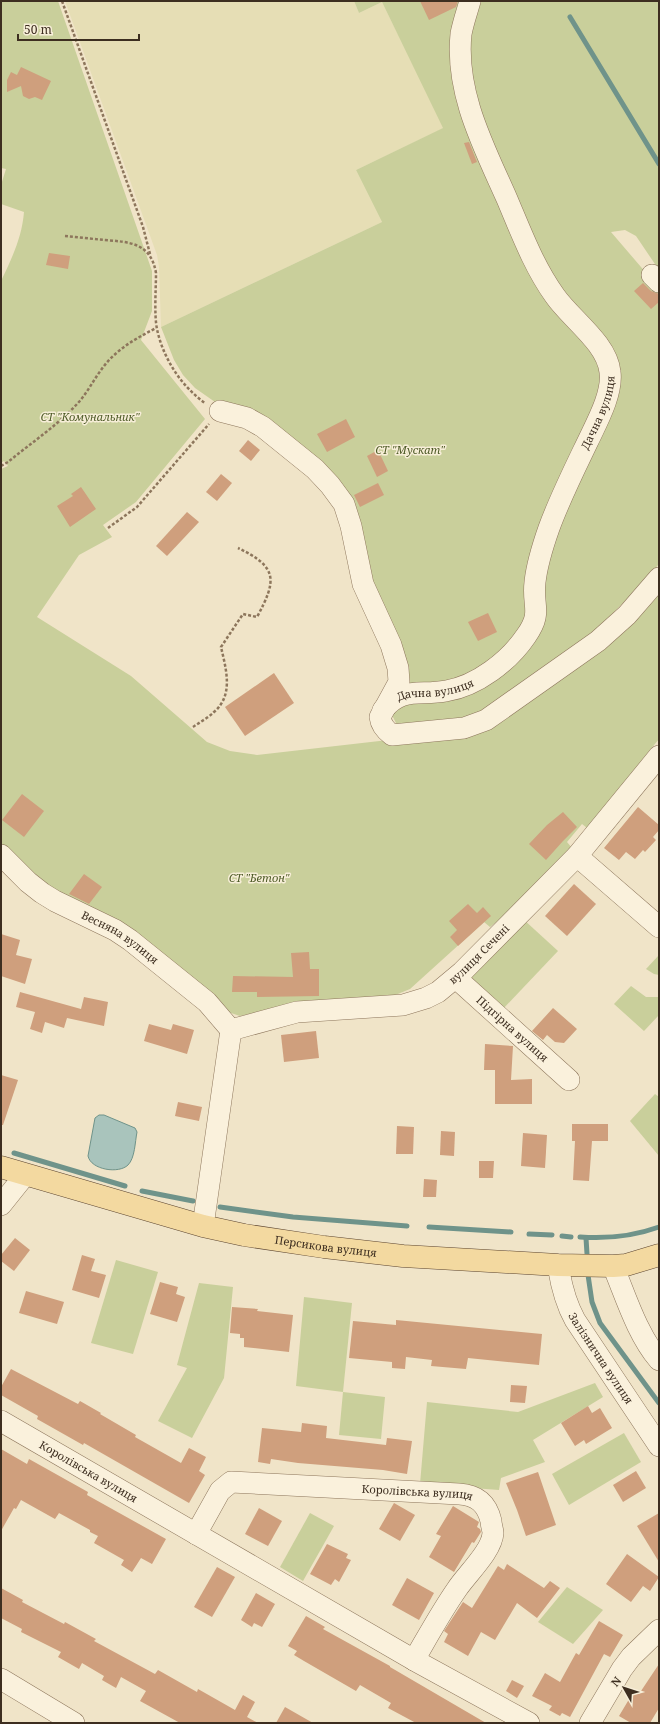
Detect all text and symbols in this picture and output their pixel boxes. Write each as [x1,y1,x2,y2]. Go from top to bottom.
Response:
scale bar [18,16,139,42]
text: 50 m [24,21,52,38]
street label: Дачна вулиця [577,376,617,452]
park label: СТ "Комунальник" [41,409,140,424]
park label: СТ "Мускат" [375,442,445,457]
street label: Дачна вулиця [394,675,476,704]
park label: СТ "Бетон" [229,870,290,885]
street label: Весняна вулиця [79,907,162,967]
street label: вулиця Сечені [445,920,513,987]
street label: Підгірна вулиця [474,992,552,1065]
street label: Персикова вулиця [274,1232,378,1260]
street label: Залізнична вулиця [565,1310,637,1407]
street label: Королівська вулиця [37,1437,141,1506]
street label: Королівська вулиця [361,1481,475,1503]
north arrow [604,1668,644,1708]
text: N [607,1673,625,1689]

